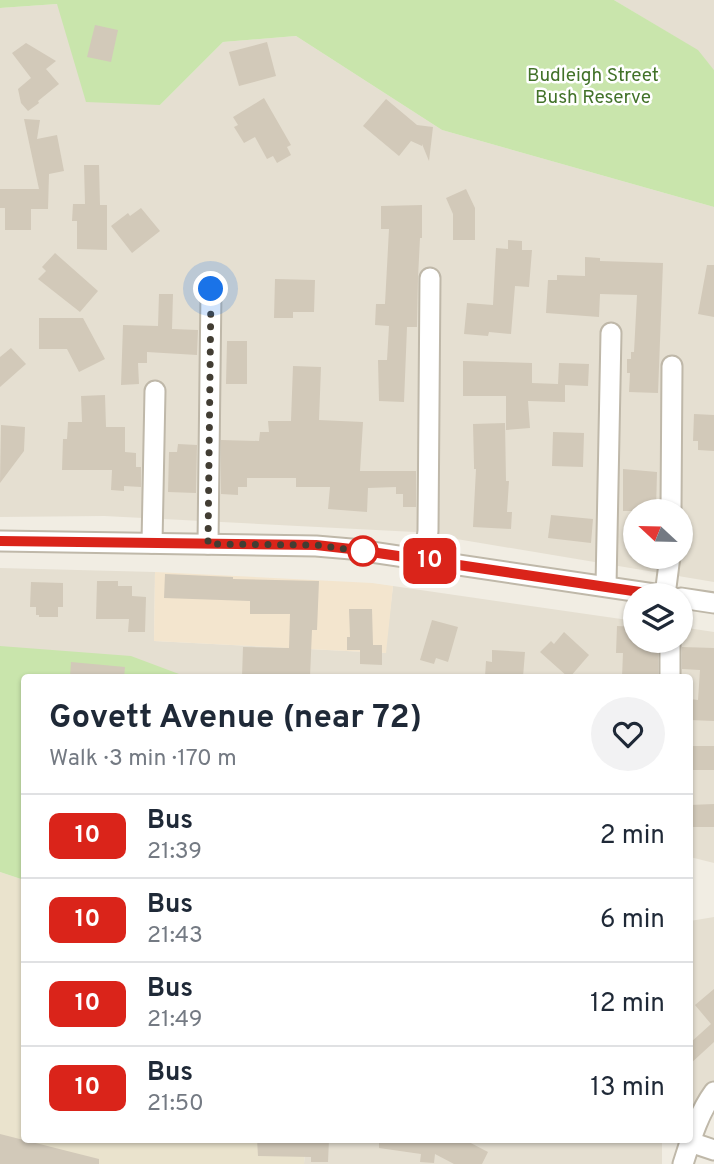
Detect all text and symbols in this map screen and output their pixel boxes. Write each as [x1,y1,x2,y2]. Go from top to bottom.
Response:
park label: Budleigh Street Bush Reserve [527,64,659,110]
your location [193,271,228,306]
north arrow [623,499,693,569]
map controls [623,499,693,653]
unlabelled marker [348,536,378,566]
line badge: 10 [398,538,462,584]
text: 10 [417,546,443,576]
button: layers [623,583,693,653]
button: heart [591,697,665,771]
text: Govett Avenue (near 72) [49,698,422,740]
text: Walk · 3 min · 170 m [49,745,237,774]
text: Bus [147,805,193,838]
text: 2 min [600,820,665,853]
text: 10 [75,821,100,851]
text: 21:39 [147,838,202,867]
text: Bus [147,889,193,922]
text: 6 min [600,904,665,937]
text: 10 [75,905,100,935]
text: 21:43 [147,922,203,951]
text: Bus [147,973,193,1006]
text: 12 min [590,988,665,1021]
text: 10 [75,989,100,1019]
text: 21:49 [147,1006,203,1035]
text: Bus [147,1057,193,1090]
text: 13 min [590,1072,665,1105]
text: 10 [75,1073,100,1103]
text: 21:50 [147,1090,204,1119]

